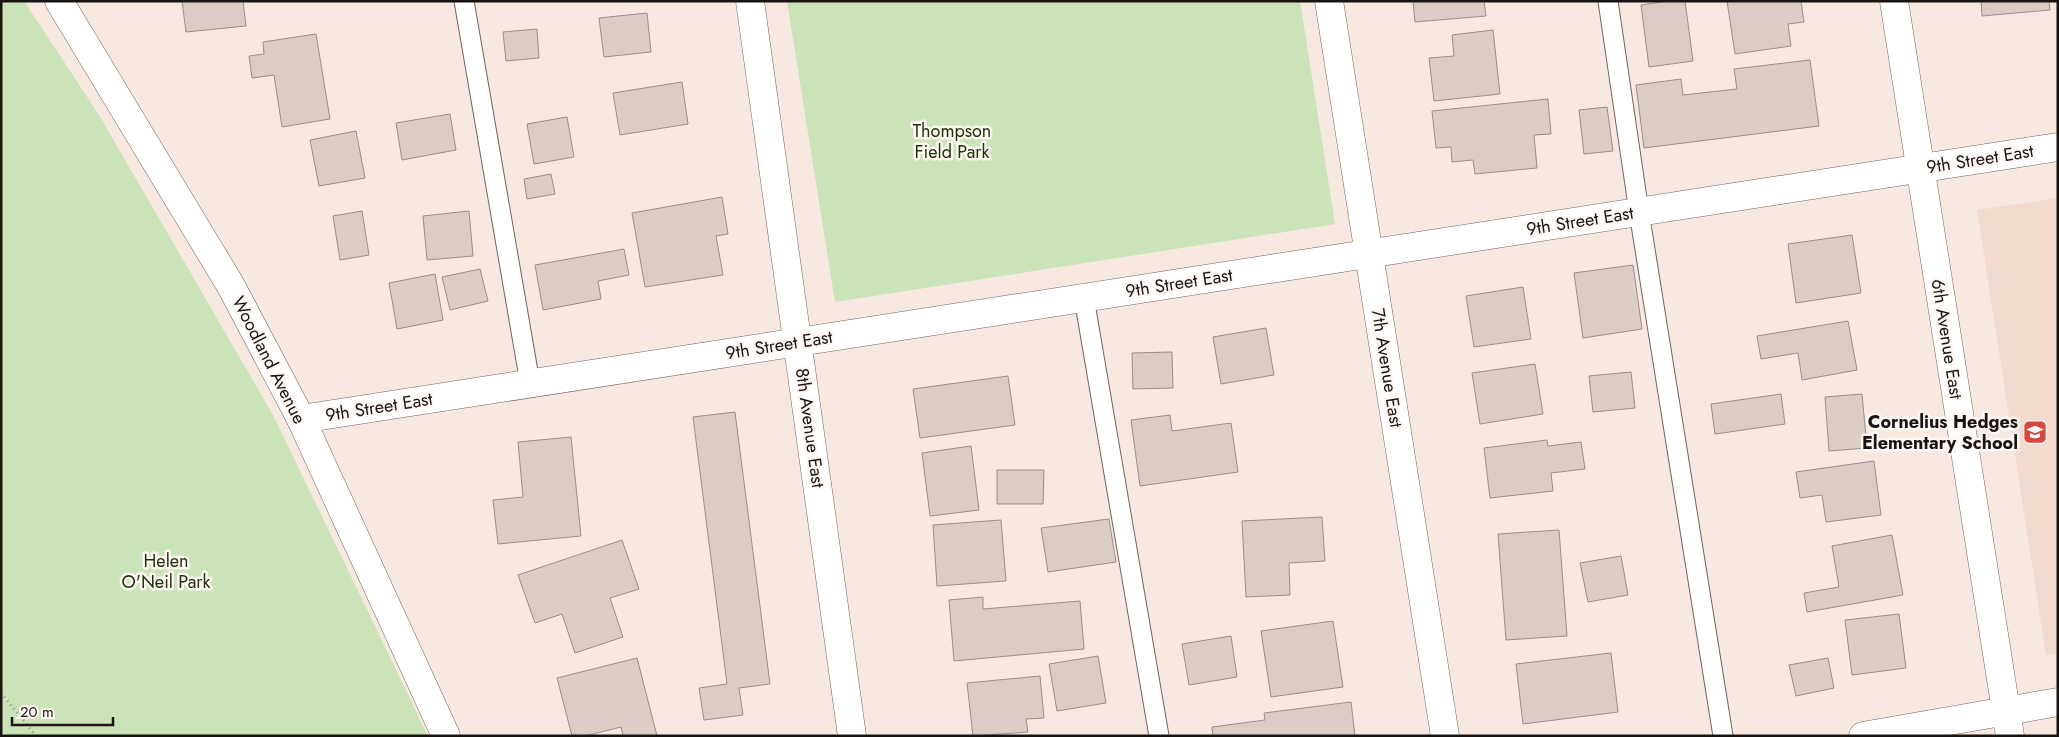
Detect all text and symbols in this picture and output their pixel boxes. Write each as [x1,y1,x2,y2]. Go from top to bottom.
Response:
park label: Thompson Field Park [913,118,991,165]
street label: 9th Street East [1925,138,2036,180]
street label: 9th Street East [1525,200,1636,242]
street label: 9th Street East [1124,262,1235,304]
street label: 6th Avenue East [1925,277,1969,402]
street label: Woodland Avenue [226,292,312,428]
street label: 7th Avenue East [1365,307,1409,430]
street label: 9th Street East [724,324,835,366]
street label: 8th Avenue East [789,366,831,490]
street label: 9th Street East [324,386,435,428]
place label: Cornelius Hedges Elementary School [1862,409,2018,456]
school or university icon: Cornelius Hedges Elementary School [2022,419,2048,445]
park label: Helen O'Neil Park [122,548,211,595]
scale bar [12,694,114,726]
text: 20 m [20,701,54,723]

